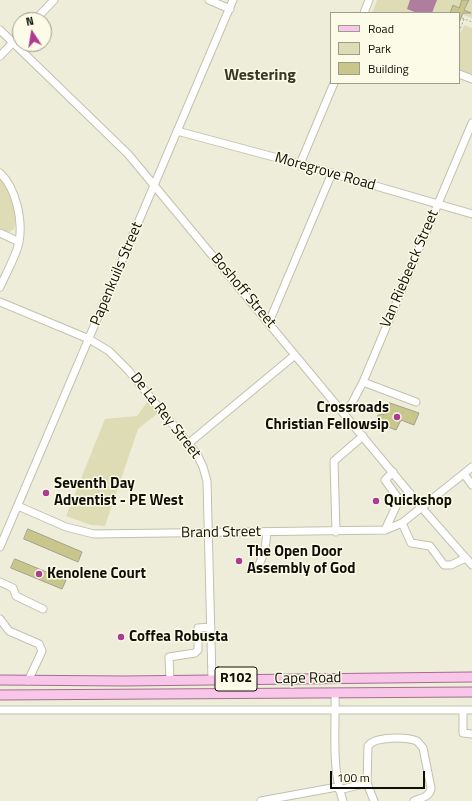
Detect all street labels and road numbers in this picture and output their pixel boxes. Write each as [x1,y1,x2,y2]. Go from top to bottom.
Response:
street label: Moregrove Road [273,149,377,195]
street label: Van Riebeeck Street [377,207,443,331]
street label: Papenkuils Street [87,220,147,328]
street label: Boshoff Street [207,250,279,332]
street label: De La Rey Street [126,369,204,463]
street label: Brand Street [181,523,261,543]
road number: R102 [215,667,257,691]
street label: Cape Road [274,669,342,689]

